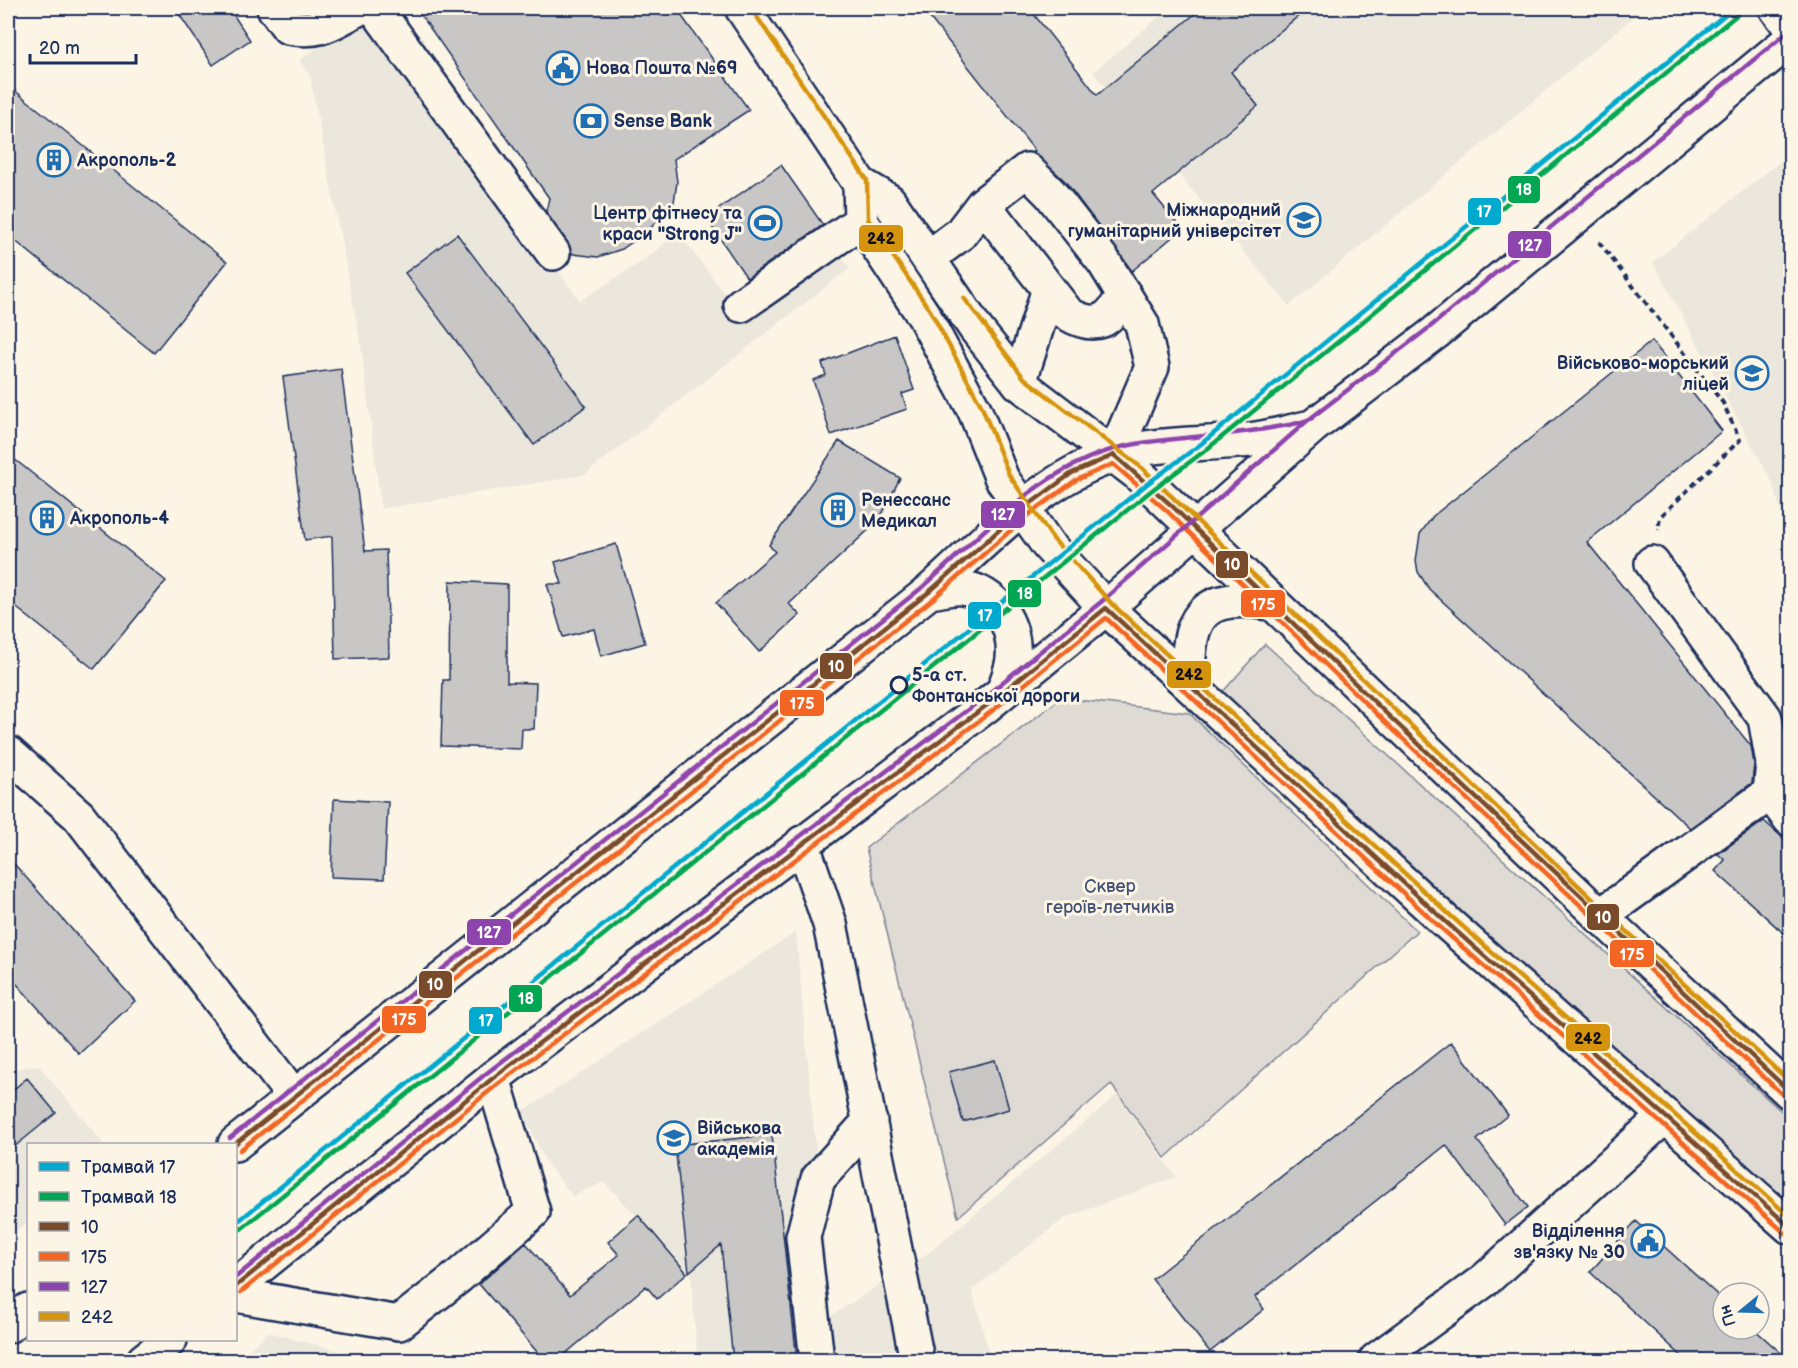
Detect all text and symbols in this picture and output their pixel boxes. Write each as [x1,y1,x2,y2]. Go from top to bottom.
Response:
scale bar [30,27,136,65]
text: 20 m [39,38,80,59]
public building icon: Нова Пошта №69 [545,50,581,86]
place label: Нова Пошта №69 [586,58,738,79]
bank icon: Sense Bank [573,103,609,139]
place label: Sense Bank [614,111,712,132]
building icon: Акрополь-2 [36,142,72,178]
place label: Акрополь-2 [76,150,177,171]
line badge: 18 [1507,175,1541,204]
text: 18 [1516,181,1532,200]
line badge: 17 [1467,197,1502,226]
place label: Міжнародний гуманітарний універсітет [1068,200,1281,242]
school or university icon: Міжнародний гуманітарний універсітет [1286,202,1322,238]
place label: Центр фітнесу та краси "Strong J" [593,203,743,245]
text: 17 [1476,203,1492,222]
sports icon: Центр фітнесу та краси "Strong J" [747,205,783,241]
line badge: 242 [858,224,904,253]
text: 242 [867,230,895,249]
line badge: 127 [1507,230,1552,259]
text: 127 [1518,237,1543,256]
place label: Військово-морський ліцей [1557,353,1729,395]
school or university icon: Військово-морський ліцей [1734,355,1770,391]
place label: Ренессанс Медикал [861,490,951,532]
building icon: Ренессанс Медикал [820,492,856,528]
building icon: Акрополь-4 [29,500,65,536]
line badge: 127 [980,500,1026,529]
text: 127 [991,506,1016,525]
place label: Акрополь-4 [69,508,170,529]
line badge: 10 [1215,550,1249,579]
text: 10 [1224,556,1240,575]
line badge: 18 [1007,579,1042,608]
text: 18 [1017,585,1033,604]
line badge: 175 [1240,589,1286,618]
text: 175 [1251,596,1275,615]
line badge: 17 [967,601,1002,630]
text: 17 [977,607,993,626]
line badge: 10 [819,652,853,680]
text: 10 [828,658,844,677]
line badge: 242 [1166,660,1212,689]
place label: 5-а ст. Фонтанської дороги [912,665,1080,707]
text: 242 [1175,666,1203,685]
marker: 5-а ст. Фонтанської дороги [890,676,908,694]
line badge: 175 [779,689,825,717]
text: 175 [790,695,814,714]
park label: Сквер героїв-летчиків [1046,876,1175,918]
line badge: 10 [1586,903,1620,931]
text: 10 [1595,909,1611,928]
line badge: 127 [466,918,512,946]
text: 127 [477,924,502,943]
line badge: 175 [1609,939,1655,968]
text: 175 [1620,946,1644,965]
line badge: 10 [418,970,453,999]
text: 10 [427,976,443,995]
line badge: 18 [508,984,543,1013]
text: 18 [518,990,534,1009]
line badge: 175 [381,1005,427,1034]
line badge: 17 [468,1006,503,1035]
text: 175 [392,1011,416,1030]
text: 17 [478,1012,494,1031]
line badge: 242 [1565,1023,1611,1052]
text: 242 [1574,1030,1602,1049]
place label: Військова академія [697,1118,782,1160]
school or university icon: Військова академія [656,1120,692,1156]
legend [27,1143,237,1341]
text: Трамвай 17 [81,1157,175,1178]
text: Трамвай 18 [81,1187,177,1208]
text: 10 [81,1217,99,1238]
place label: Відділення зв'язку № 30 [1514,1221,1625,1263]
public building icon: Відділення зв'язку № 30 [1630,1223,1666,1259]
text: 175 [81,1247,107,1268]
text: 127 [81,1277,108,1298]
north arrow [1711,1281,1771,1341]
text: Пн [1716,1302,1741,1329]
text: 242 [81,1307,113,1328]

